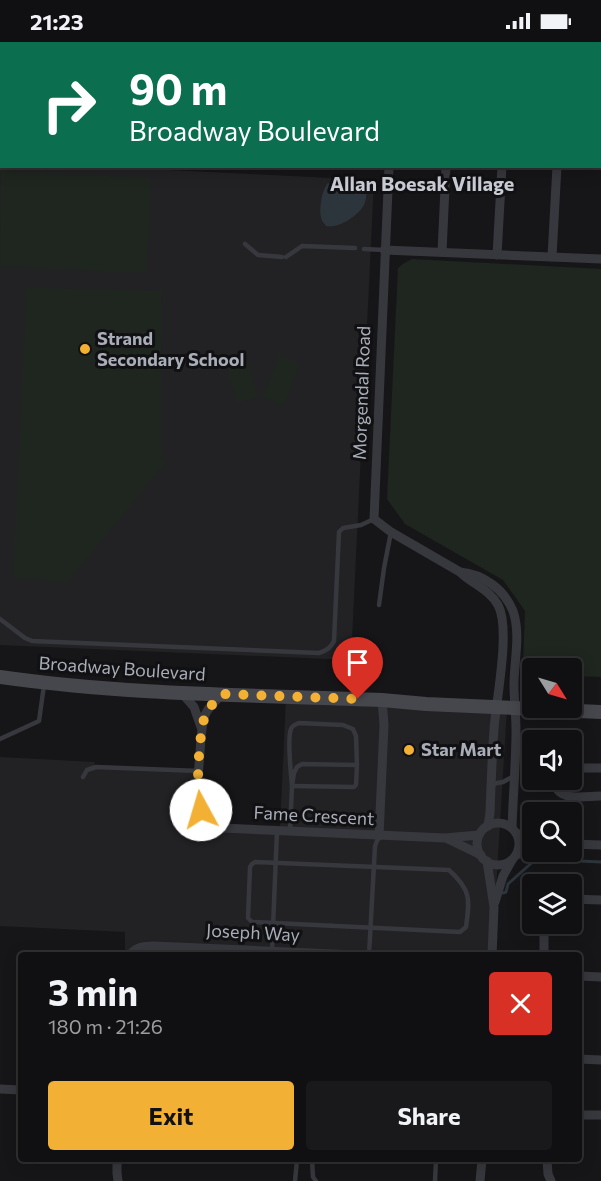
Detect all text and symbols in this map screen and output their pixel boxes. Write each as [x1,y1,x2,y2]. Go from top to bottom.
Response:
text: 21:23 [30,8,84,35]
text: 90 m [129,62,228,114]
icon: right [30,66,108,144]
text: Broadway Boulevard [129,114,380,147]
district label: Allan Boesak Village [330,171,514,195]
street label: Morgendal Road [348,325,374,461]
place label: Strand Secondary School [97,327,244,370]
marker: Strand Secondary School [78,342,92,356]
pin [332,637,383,699]
icon: arrive [341,646,374,679]
street label: Broadway Boulevard [38,651,206,685]
north arrow [522,658,582,718]
map controls [522,658,582,934]
button: sound [522,730,582,790]
place label: Star Mart [421,738,502,760]
marker: Star Mart [402,743,416,757]
position arrow [169,778,233,842]
street label: Fame Crescent [253,801,375,829]
button: search [522,802,582,862]
button: layers [522,874,582,934]
street label: Joseph Way [206,919,300,945]
text: 3 min [48,969,138,1013]
button: close [489,972,552,1035]
text: 180 m · 21:26 [48,1014,163,1038]
button: Exit [48,1081,294,1150]
button: Share [306,1081,552,1150]

